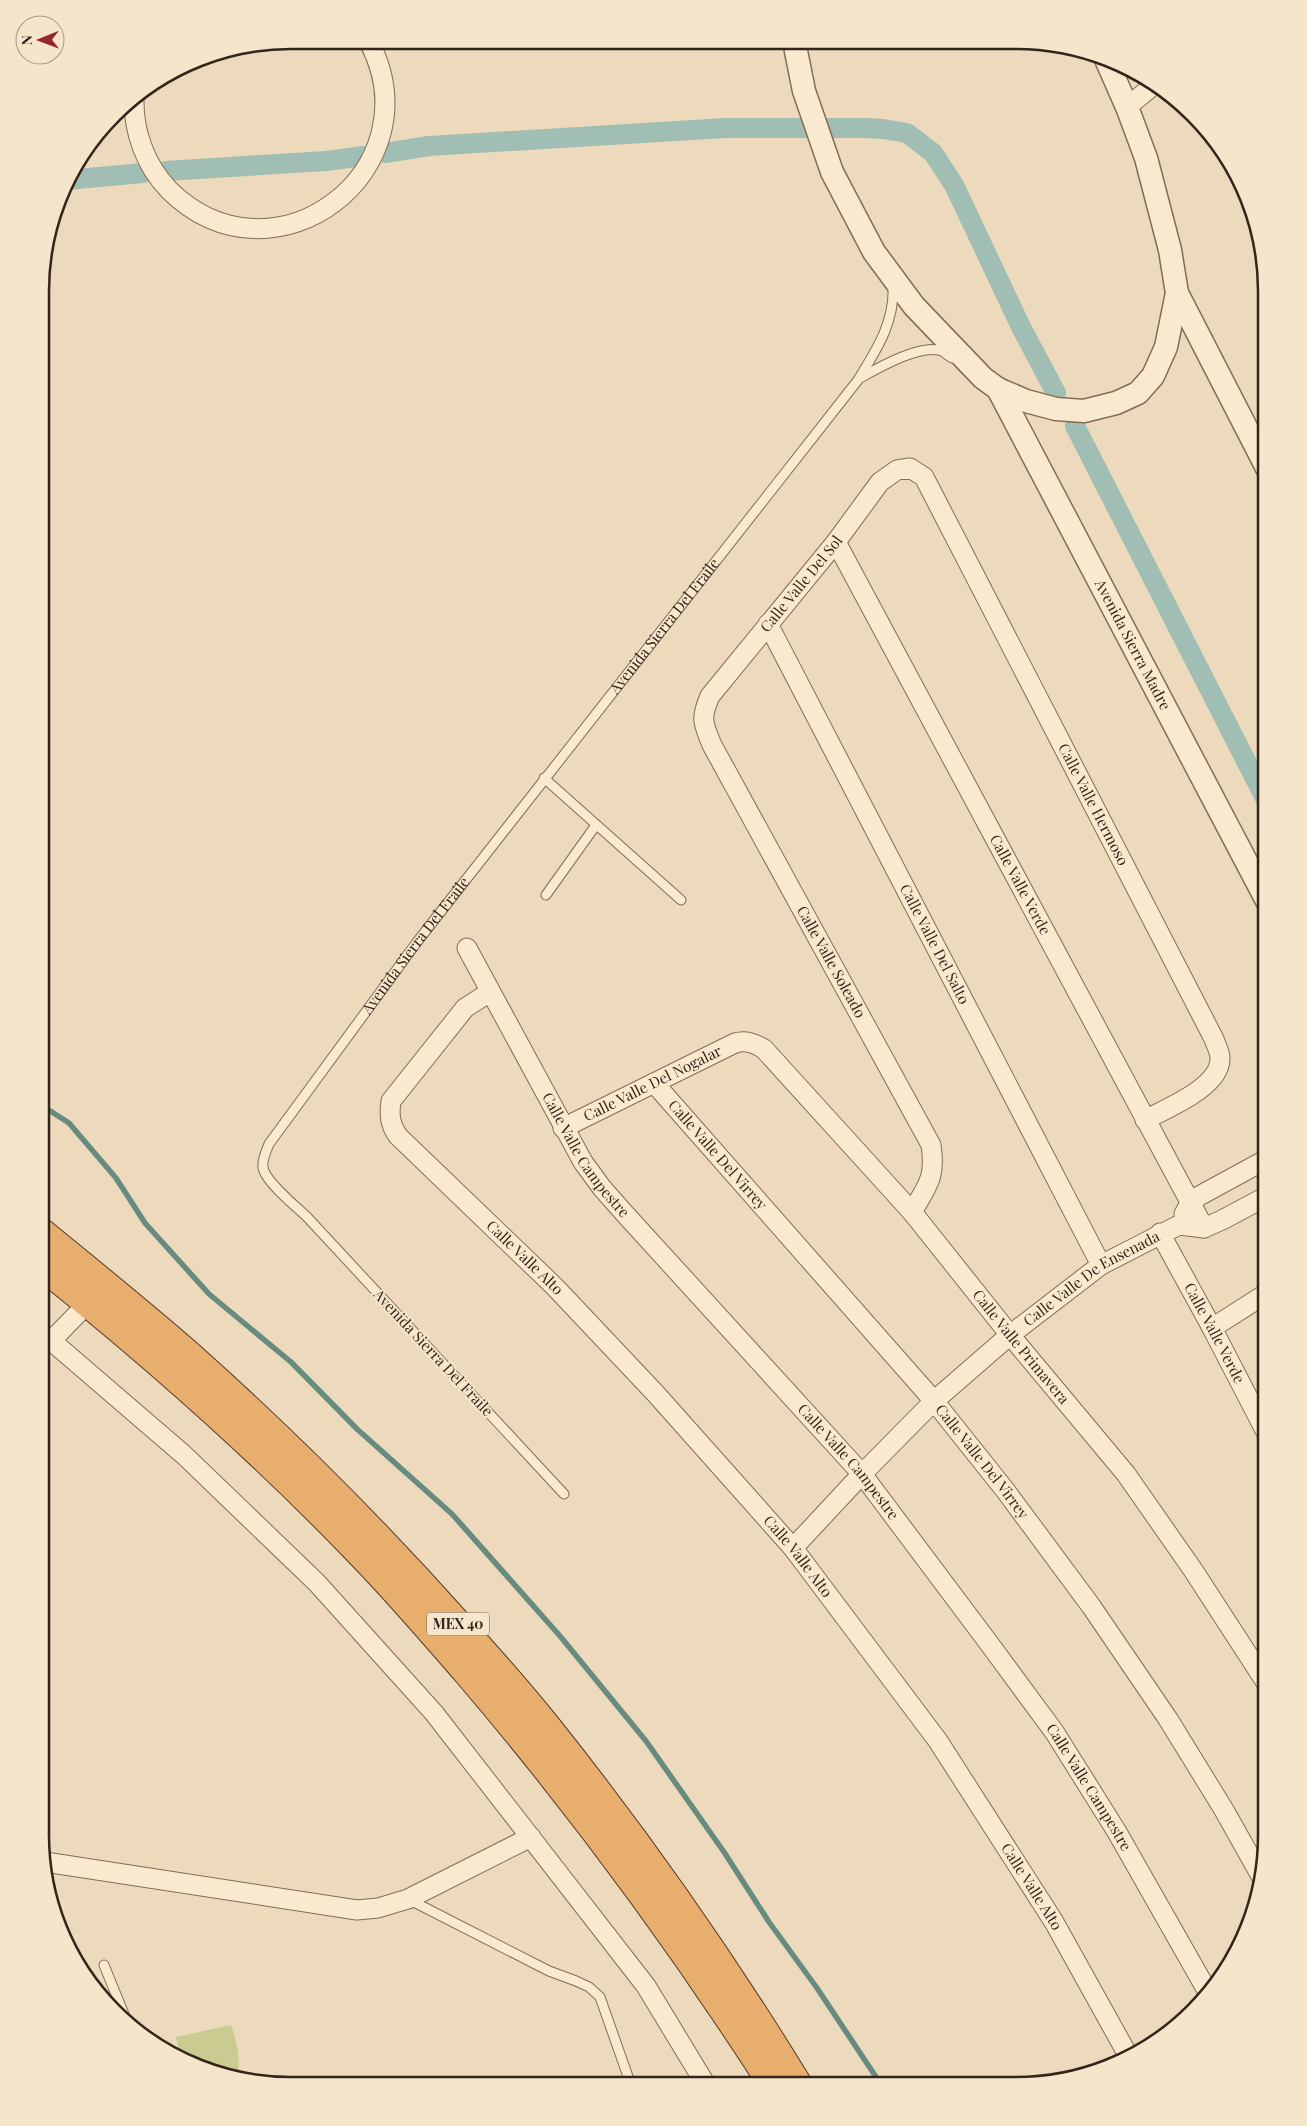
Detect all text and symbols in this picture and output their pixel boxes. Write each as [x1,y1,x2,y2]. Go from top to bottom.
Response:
north arrow [15,15,65,65]
text: N [17,35,36,45]
street label: Calle Valle Del Sol [755,531,847,636]
street label: Avenida Sierra Del Fraile [604,554,723,698]
street label: Avenida Sierra Madre [1090,575,1176,713]
street label: Calle Valle Hermoso [1054,740,1134,869]
street label: Calle Valle Verde [986,831,1056,938]
street label: Avenida Sierra Del Fraile [356,872,473,1019]
street label: Calle Valle Del Salto [896,880,975,1007]
street label: Calle Valle Soleado [793,902,871,1021]
street label: Calle Valle Del Nogalar [580,1040,725,1125]
street label: Calle Valle Campestre [538,1089,634,1221]
street label: Calle Valle Del Virrey [664,1095,772,1214]
street label: Calle Valle Alto [483,1215,568,1299]
street label: Calle Valle De Ensenada [1019,1225,1163,1330]
street label: Calle Valle Verde [1180,1279,1250,1387]
street label: Avenida Sierra Del Fraile [369,1284,498,1420]
street label: Calle Valle Primavera [969,1285,1075,1408]
street label: Calle Valle Campestre [794,1399,904,1523]
street label: Calle Valle Del Virrey [931,1400,1034,1523]
street label: Calle Valle Alto [760,1511,838,1601]
road number: MEX 40 [427,1612,489,1636]
street label: Calle Valle Campestre [1042,1719,1137,1854]
street label: Calle Valle Alto [997,1839,1068,1933]

